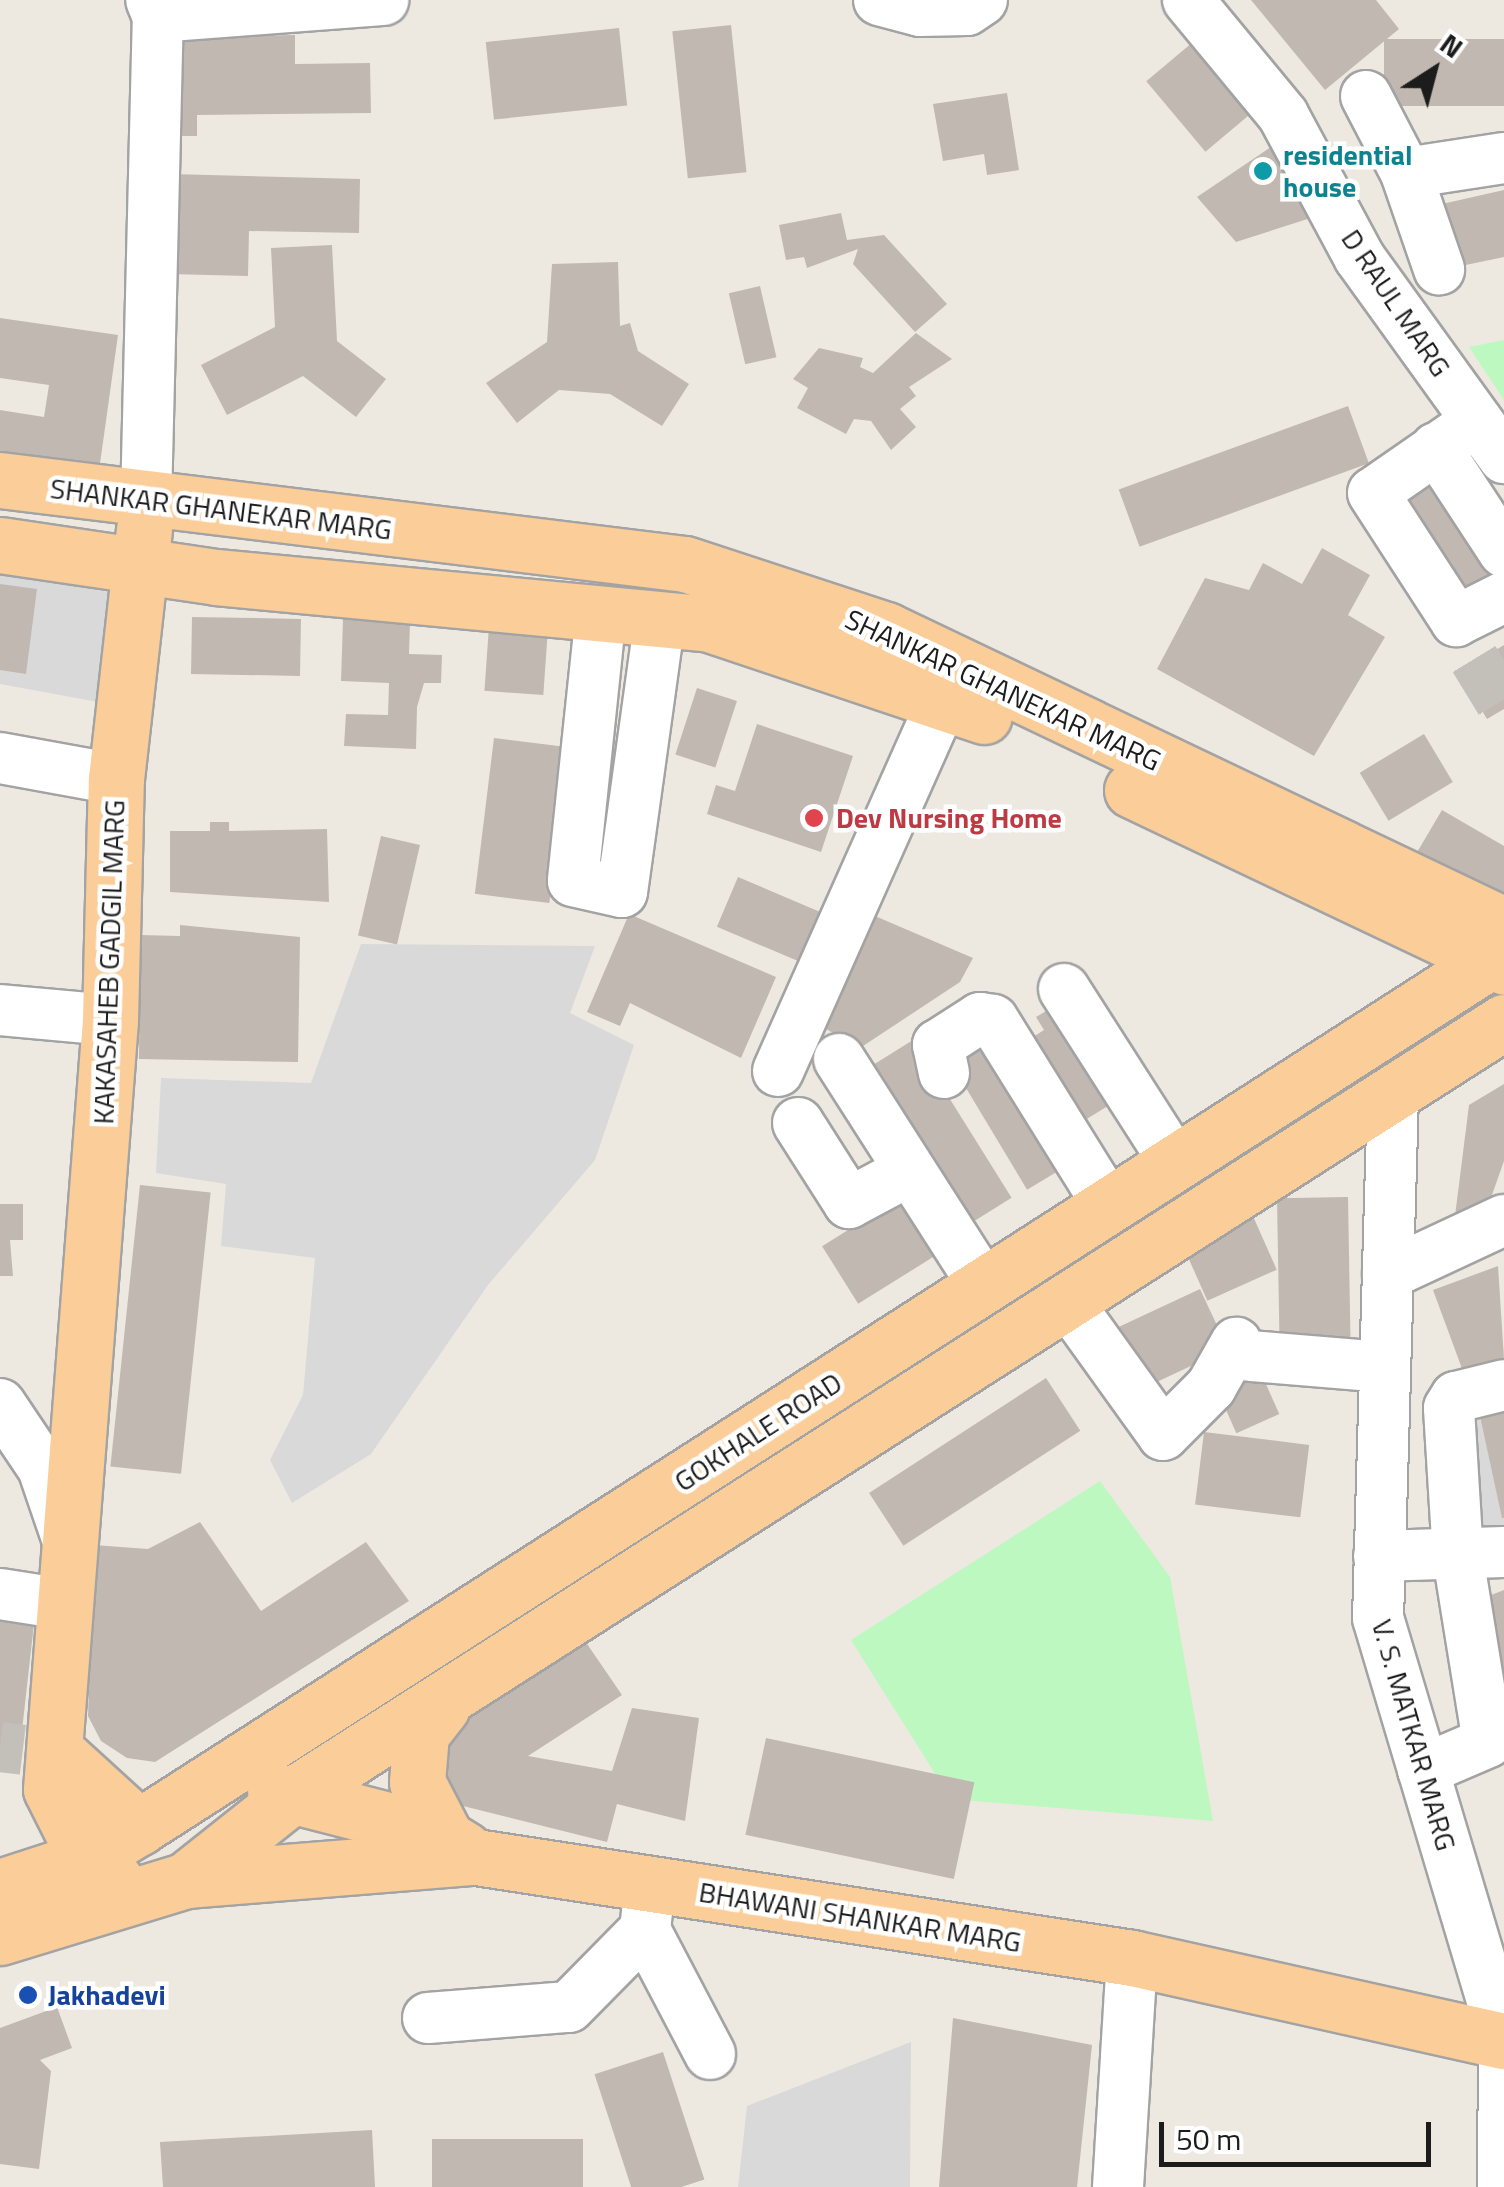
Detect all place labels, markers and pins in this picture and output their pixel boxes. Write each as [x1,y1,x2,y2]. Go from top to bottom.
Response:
place label: residential house [1283,138,1413,204]
marker: residential house [1252,160,1274,182]
place label: Dev Nursing Home [836,801,1062,835]
marker: Dev Nursing Home [801,805,827,831]
place label: Jakhadevi [48,1978,166,2012]
marker: Jakhadevi [17,1984,39,2006]

